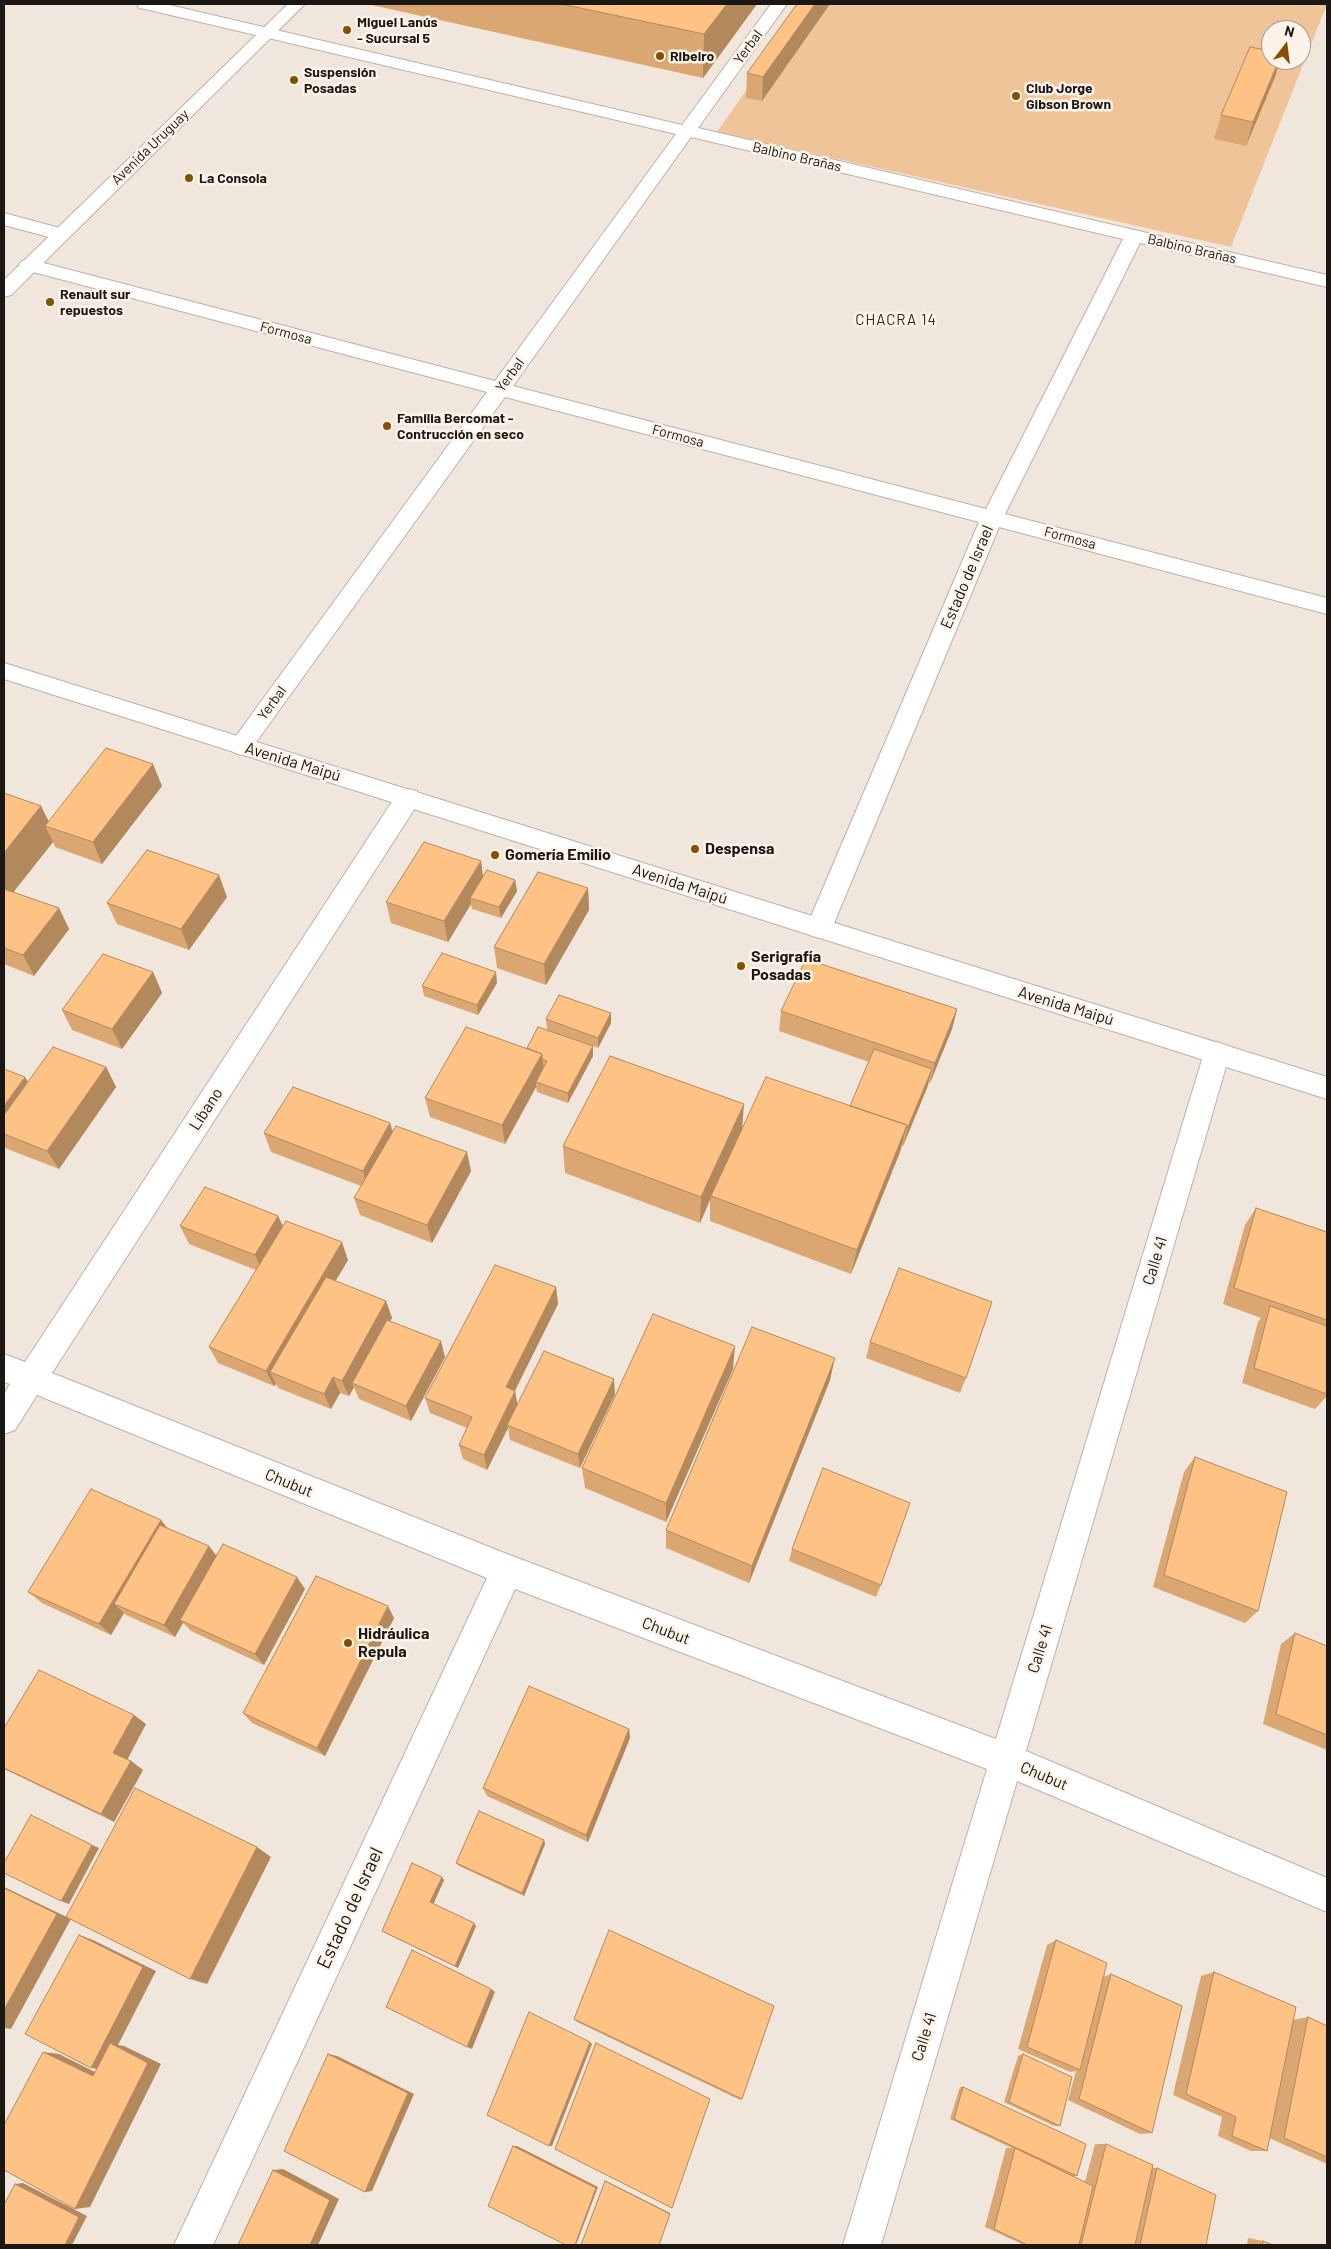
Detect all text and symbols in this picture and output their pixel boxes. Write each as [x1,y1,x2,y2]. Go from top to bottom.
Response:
place label: Miguel Lanús - Sucursal 5 [357,14,438,46]
north arrow [1261,20,1311,70]
text: N [1283,22,1296,40]
marker: Miguel Lanús - Sucursal 5 [341,24,353,36]
street label: Yerbal [730,27,766,67]
place label: Ribeiro [670,48,714,64]
marker: Ribeiro [654,50,666,62]
place label: Suspensión Posadas [304,64,376,96]
marker: Suspensión Posadas [288,74,300,86]
place label: Club Jorge Gibson Brown [1026,80,1111,112]
marker: Club Jorge Gibson Brown [1010,90,1022,102]
street label: Avenida Uruguay [108,106,192,188]
street label: Balbino Brañas [751,139,843,175]
place label: La Consola [199,170,267,186]
marker: La Consola [183,172,195,184]
street label: Balbino Brañas [1146,231,1238,267]
place label: Renault sur repuestos [60,286,130,318]
marker: Renault sur repuestos [44,296,56,308]
district label: CHACRA 14 [854,311,938,329]
street label: Formosa [258,318,314,348]
street label: Yerbal [492,355,528,395]
place label: Familia Bercomat - Contrucción en seco [397,410,524,442]
marker: Familia Bercomat - Contrucción en seco [381,420,393,432]
street label: Formosa [650,421,706,451]
street label: Estado de Israel [937,522,997,632]
street label: Formosa [1042,523,1098,553]
street label: Yerbal [254,683,290,723]
street label: Avenida Maipú [243,738,343,786]
place label: Despensa [705,839,775,859]
marker: Despensa [689,843,701,855]
place label: Gomería Emilio [505,845,611,865]
marker: Gomería Emilio [489,849,501,861]
street label: Avenida Maipú [630,860,730,908]
place label: Serigrafía Posadas [751,947,821,985]
marker: Serigrafía Posadas [735,960,747,972]
street label: Avenida Maipú [1016,982,1116,1030]
street label: Líbano [185,1084,227,1134]
street label: Calle 41 [1139,1234,1171,1288]
street label: Chubut [262,1465,316,1501]
street label: Chubut [639,1613,693,1649]
street label: Calle 41 [1024,1622,1056,1676]
place label: Hidráulica Repula [358,1624,429,1662]
marker: Hidráulica Repula [342,1637,354,1649]
street label: Chubut [1017,1757,1071,1795]
street label: Estado de Israel [312,1844,388,1972]
street label: Calle 41 [908,2010,940,2064]

